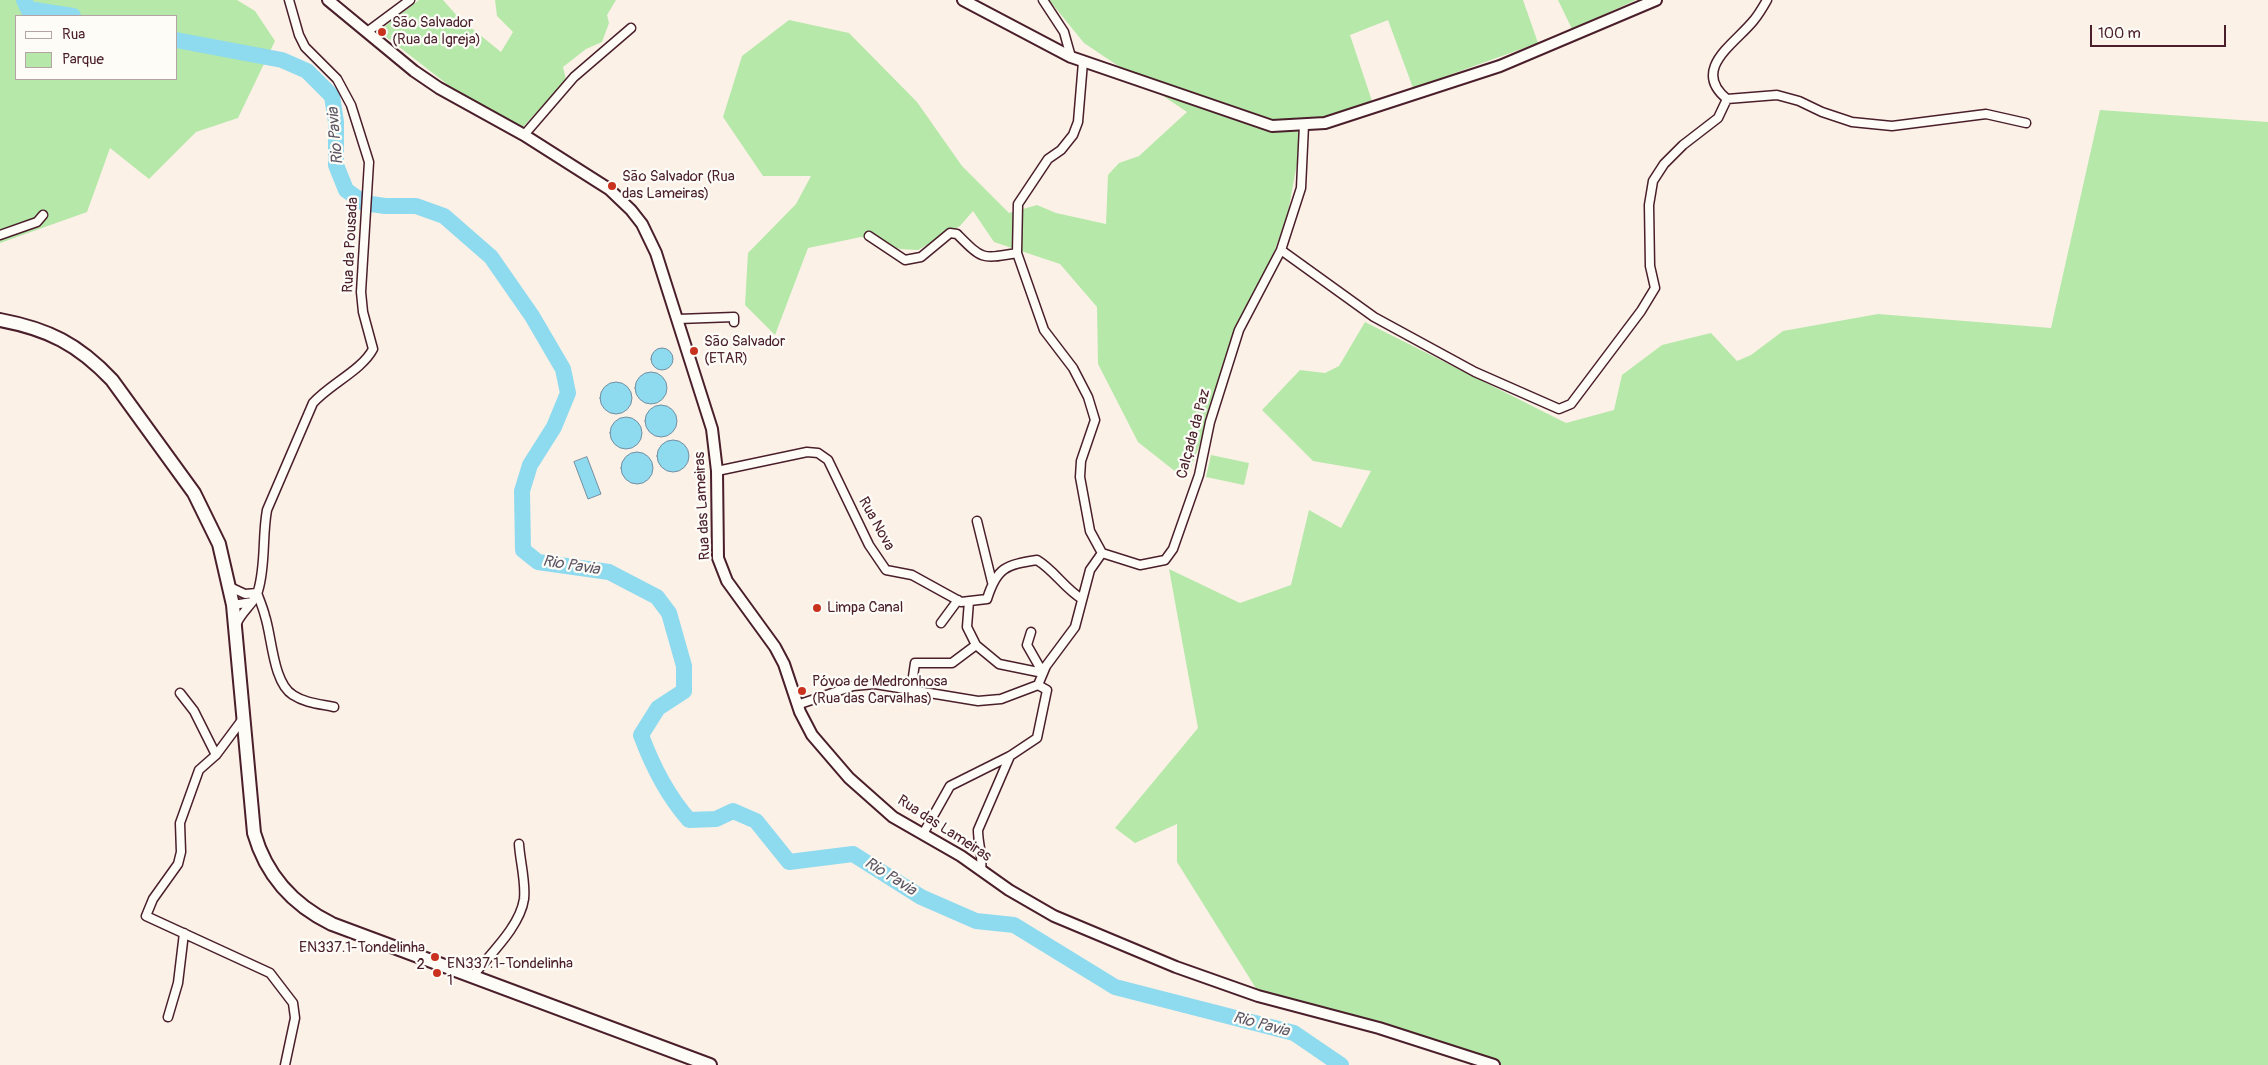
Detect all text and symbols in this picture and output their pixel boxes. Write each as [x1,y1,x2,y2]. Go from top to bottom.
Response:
place label: São Salvador (Rua da Igreja) [392,14,481,49]
legend [15,15,178,80]
scale bar [2093,15,2229,47]
text: 100 m [2098,24,2141,43]
text: Rua [62,25,85,44]
marker: São Salvador (Rua da Igreja) [376,26,388,38]
text: Parque [62,50,104,69]
water label: Rio Pavia [324,107,348,165]
place label: São Salvador (Rua das Lameiras) [622,168,735,203]
marker: São Salvador (Rua das Lameiras) [606,180,618,192]
street label: Rua da Pousada [340,197,362,293]
place label: São Salvador (ETAR) [704,333,785,368]
marker: São Salvador (ETAR) [688,345,700,357]
street label: Calçada da Paz [1173,387,1215,481]
street label: Rua das Lameiras [691,451,715,561]
street label: Rua Nova [854,494,898,554]
water label: Rio Pavia [541,552,601,580]
place label: Limpa Canal [827,599,903,617]
marker: Limpa Canal [811,602,823,614]
place label: Póvoa de Medronhosa (Rua das Carvalhas) [812,673,947,708]
marker: Póvoa de Medronhosa (Rua das Carvalhas) [796,685,808,697]
street label: Rua das Lameiras [894,792,994,866]
water label: Rio Pavia [861,854,919,900]
place label: EN337.1-Tondelinha 2 [299,939,425,974]
marker: EN337.1-Tondelinha 2 [429,951,441,963]
place label: EN337.1-Tondelinha 1 [447,955,573,990]
marker: EN337.1-Tondelinha 1 [431,967,443,979]
water label: Rio Pavia [1231,1008,1291,1042]

